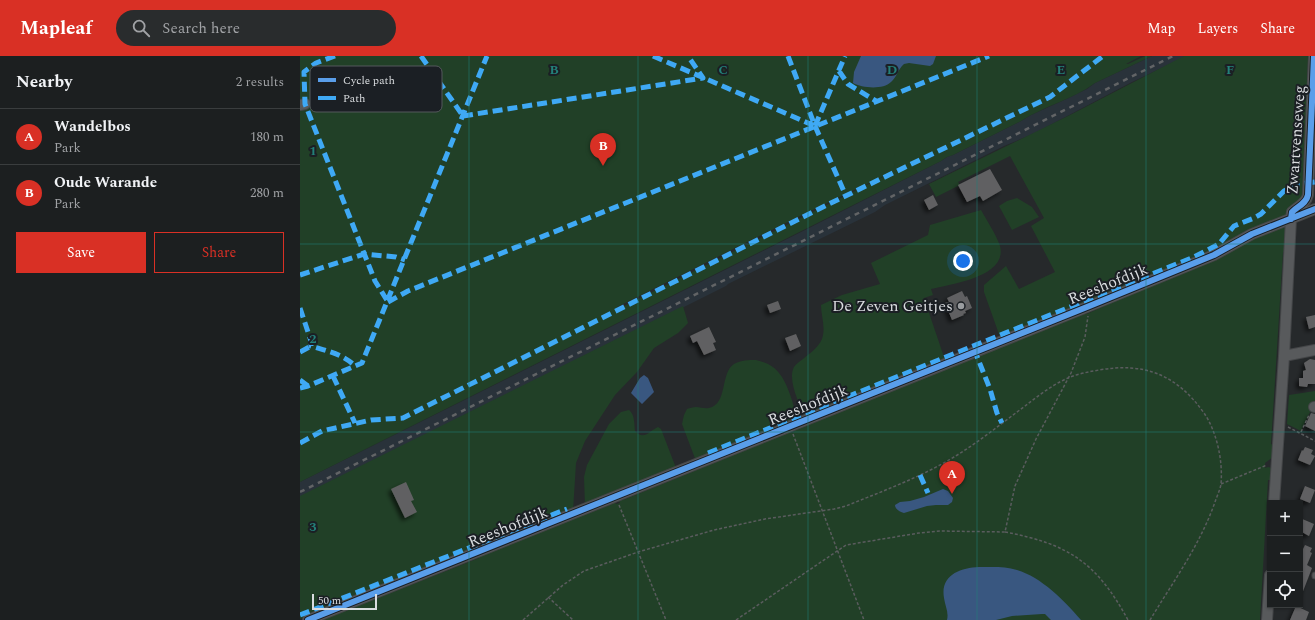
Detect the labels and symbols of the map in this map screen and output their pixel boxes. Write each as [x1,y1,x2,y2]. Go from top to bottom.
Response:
text: B [549,60,559,80]
text: C [718,60,728,80]
text: D [887,60,897,80]
text: E [1057,60,1066,80]
text: F [1226,60,1234,80]
legend [310,66,442,112]
text: Cycle path [343,72,395,89]
street label: Zwartvenseweg [1280,84,1312,196]
text: Path [343,90,365,107]
pin: B [590,133,616,166]
text: 1 [309,141,317,161]
your location [953,251,973,271]
street label: Reeshofdijk [1064,257,1152,311]
place label: De Zeven Geitjes [832,294,953,318]
marker: De Zeven Geitjes [956,301,966,311]
text: 2 [309,329,317,349]
street label: Reeshofdijk [764,378,852,432]
pin: A [939,461,965,494]
street label: Reeshofdijk [464,500,552,554]
text: 3 [309,517,317,537]
scale bar [312,592,377,611]

